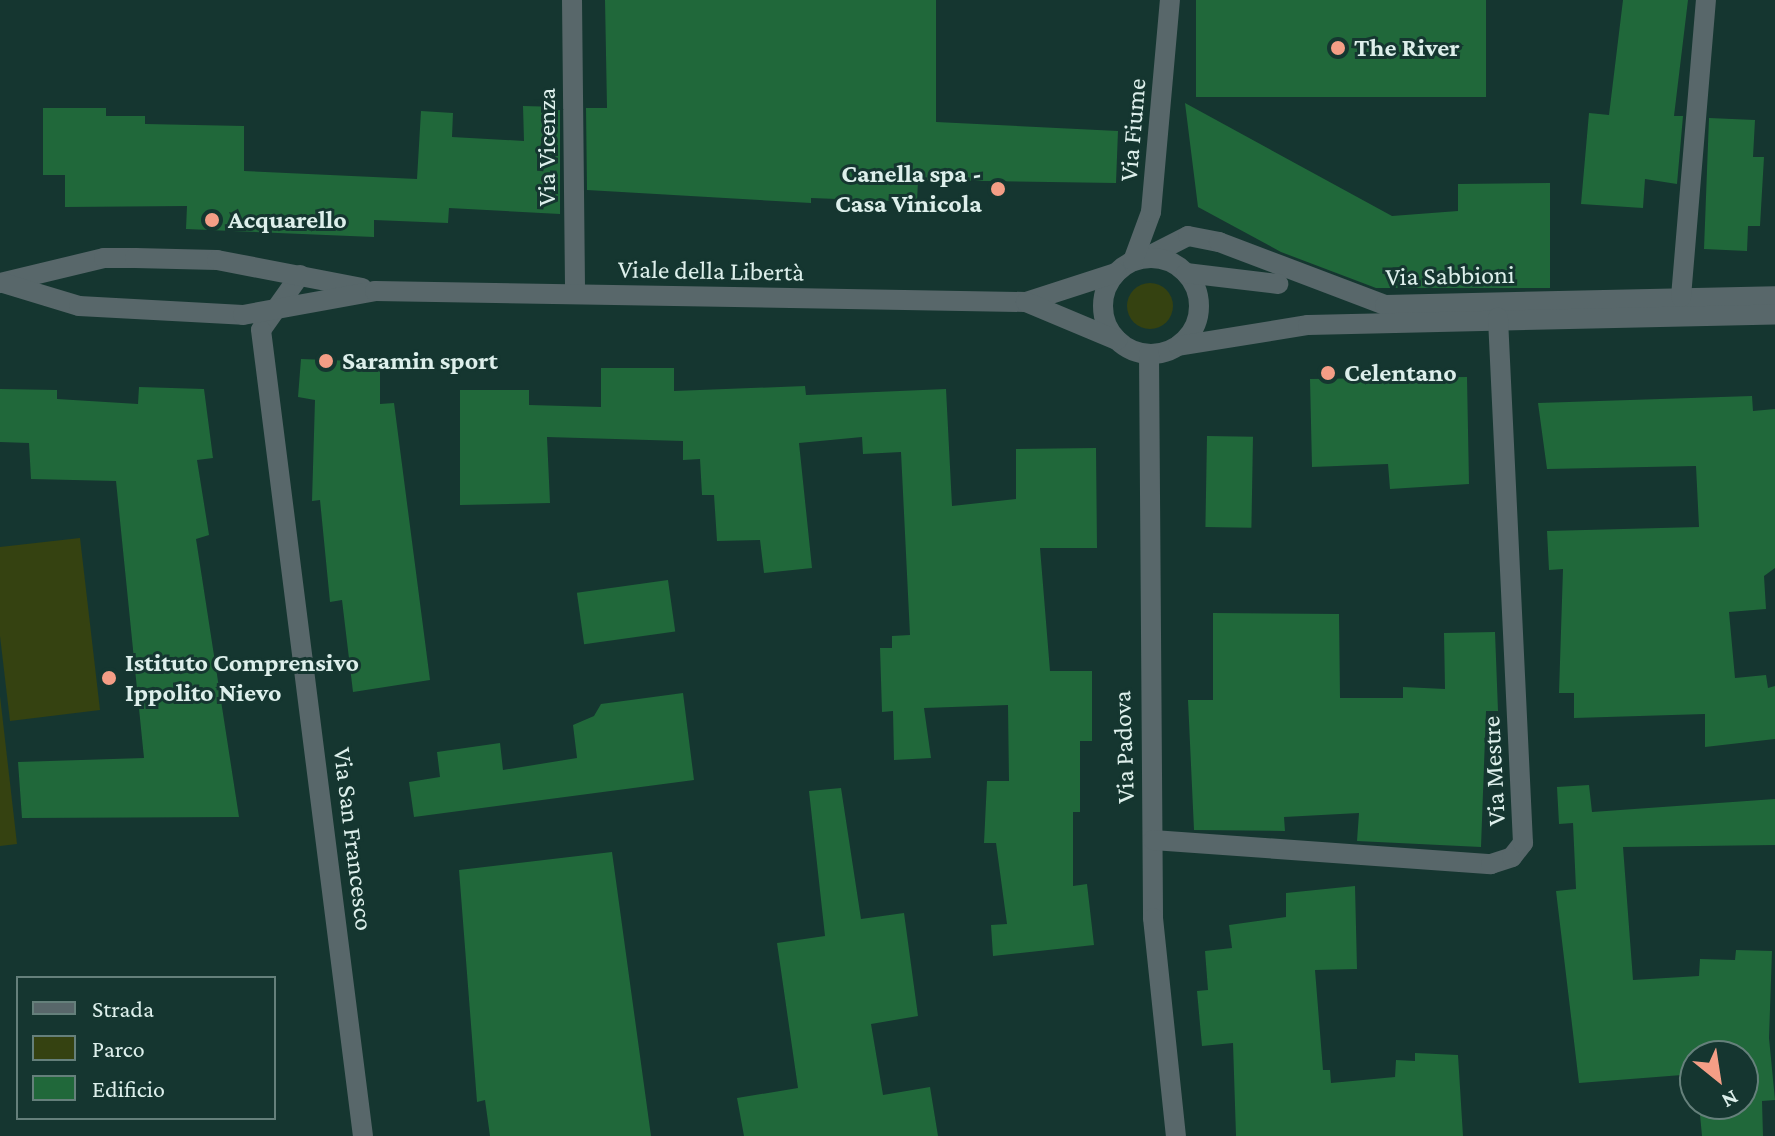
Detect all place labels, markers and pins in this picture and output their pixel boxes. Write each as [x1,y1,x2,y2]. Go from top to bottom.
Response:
place label: The River [1354,32,1460,64]
marker: The River [1329,39,1347,57]
place label: Canella spa - Casa Vinicola [835,158,982,220]
marker: Canella spa - Casa Vinicola [989,180,1007,198]
place label: Acquarello [228,204,347,236]
marker: Acquarello [203,211,221,229]
place label: Saramin sport [342,345,498,377]
marker: Saramin sport [317,352,335,370]
place label: Celentano [1344,357,1457,389]
marker: Celentano [1319,364,1337,382]
place label: Istituto Comprensivo Ippolito Nievo [125,647,359,708]
marker: Istituto Comprensivo Ippolito Nievo [100,669,118,687]

